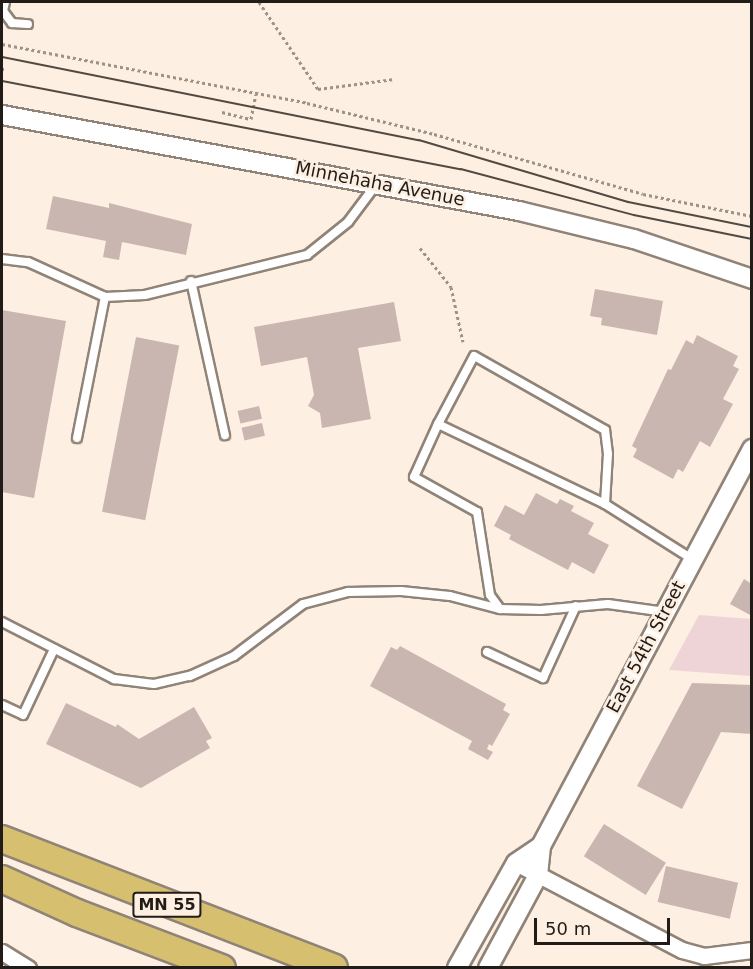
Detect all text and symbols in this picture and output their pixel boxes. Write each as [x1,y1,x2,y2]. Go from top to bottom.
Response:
street label: Minnehaha Avenue [294,157,466,211]
street label: East 54th Street [602,577,690,717]
road number: MN 55 [131,892,203,918]
scale bar [537,906,674,944]
text: 50 m [545,918,591,939]

